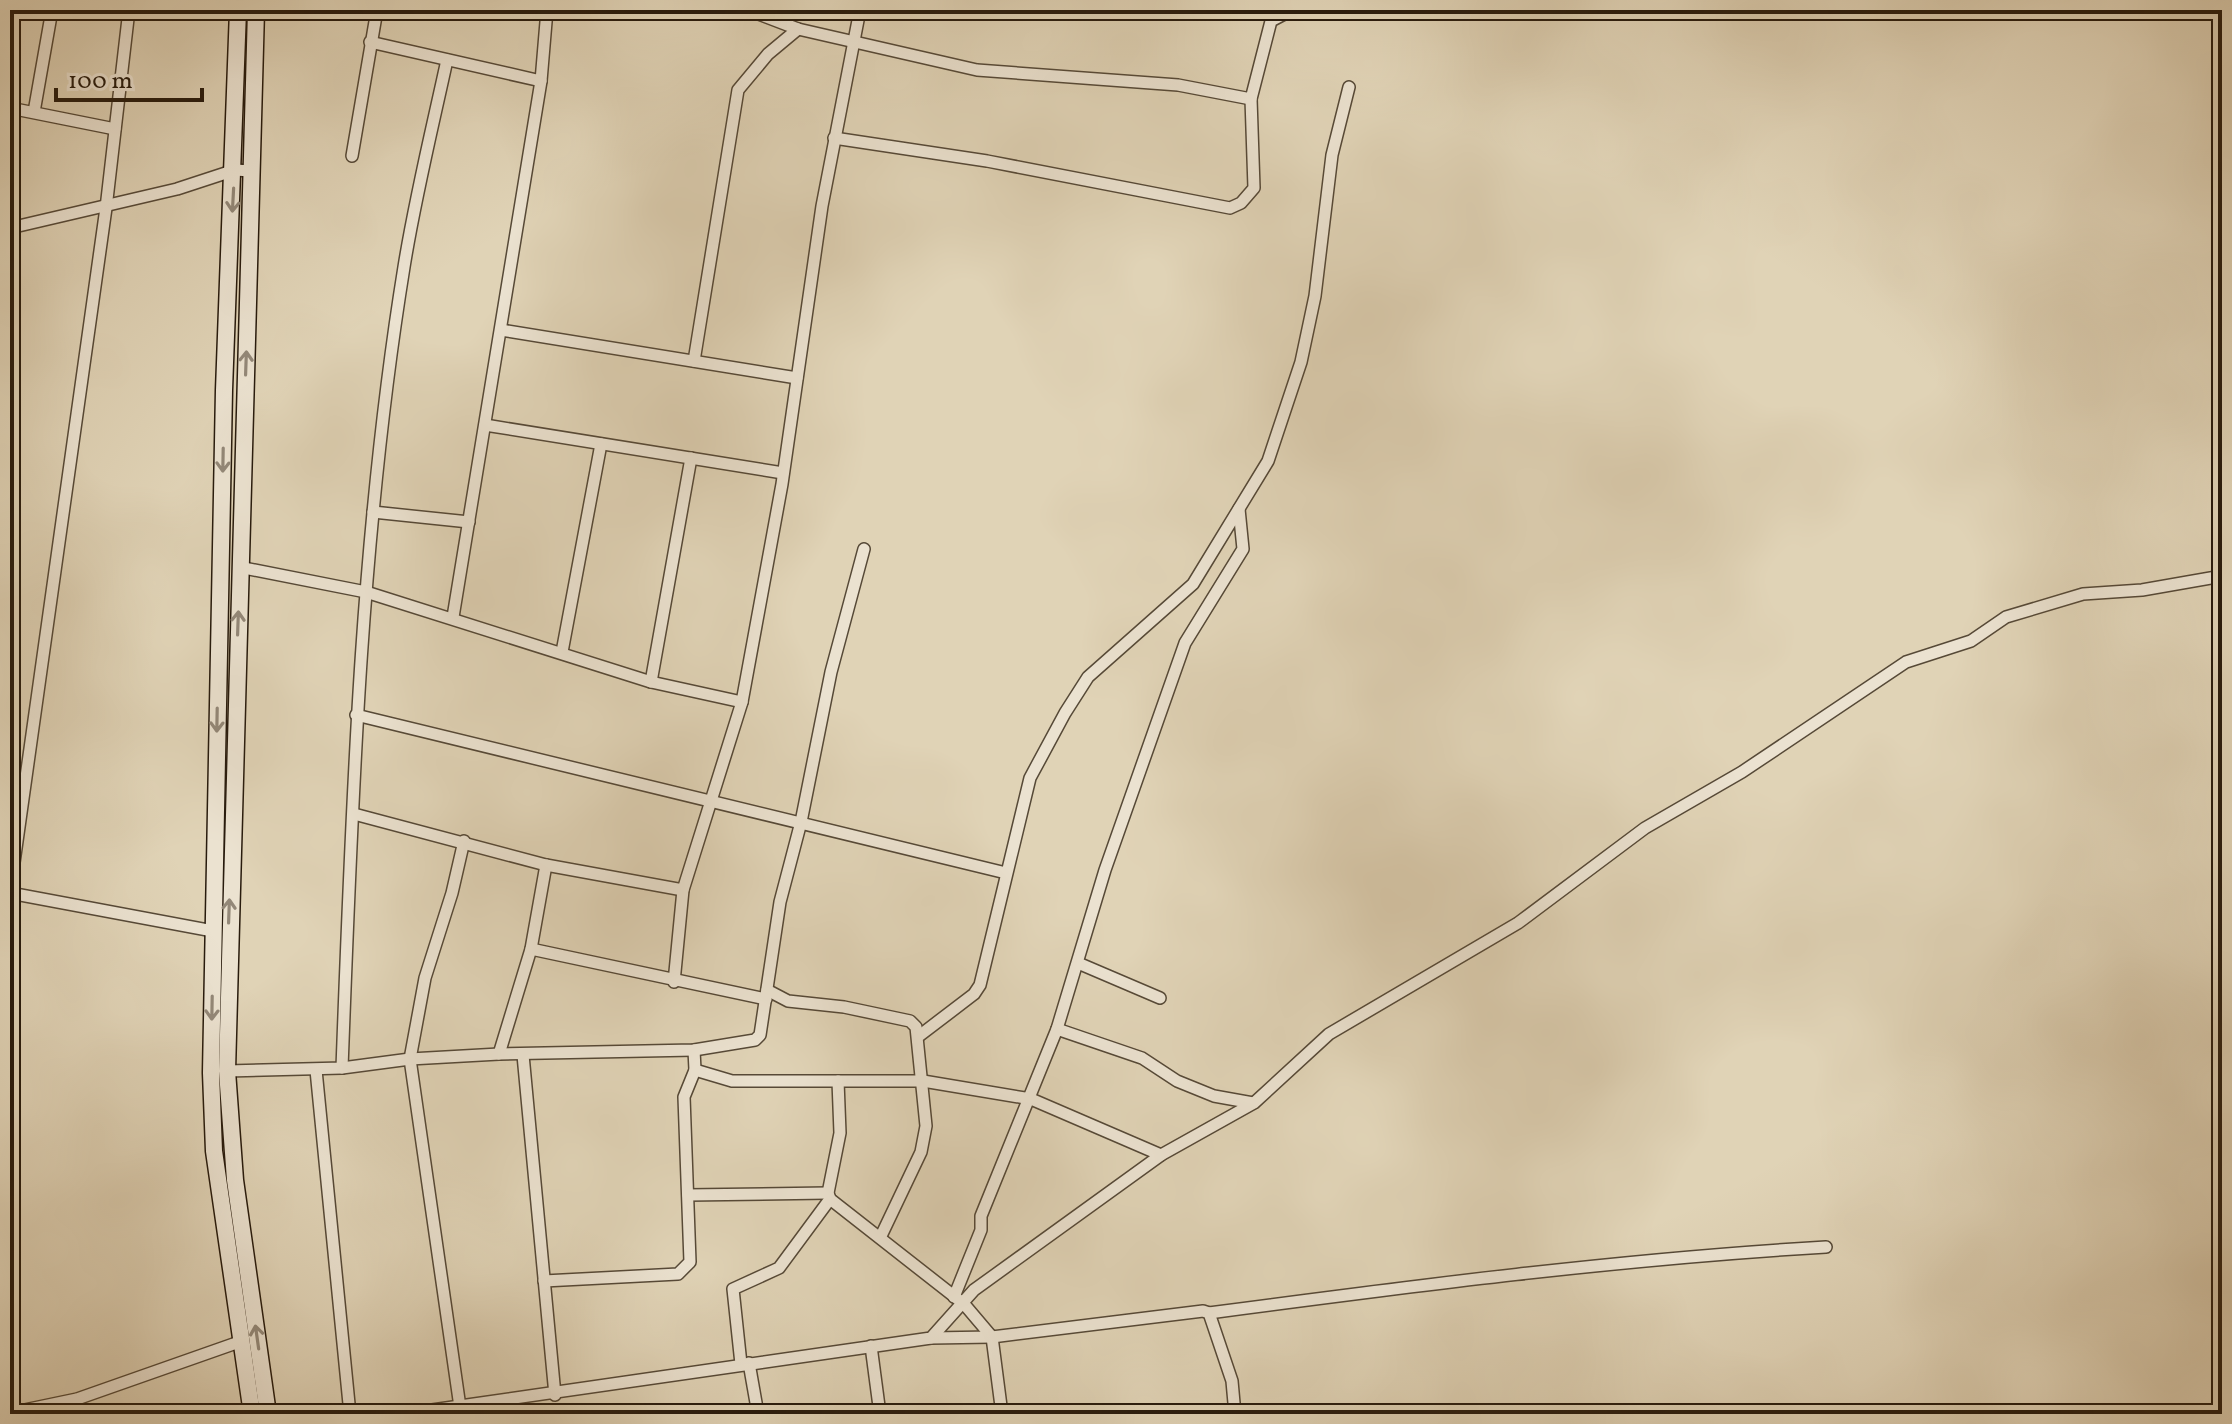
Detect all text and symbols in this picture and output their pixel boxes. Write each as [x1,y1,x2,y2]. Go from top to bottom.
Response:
scale bar [56,52,202,102]
text: 100 m [68,65,133,99]
one-way arrow [225,186,240,213]
one-way arrow [238,350,253,377]
one-way arrow [215,446,231,473]
one-way arrow [230,610,245,637]
one-way arrow [210,706,225,733]
one-way arrow [221,898,237,925]
one-way arrow [204,994,220,1021]
one-way arrow [249,1325,264,1350]

